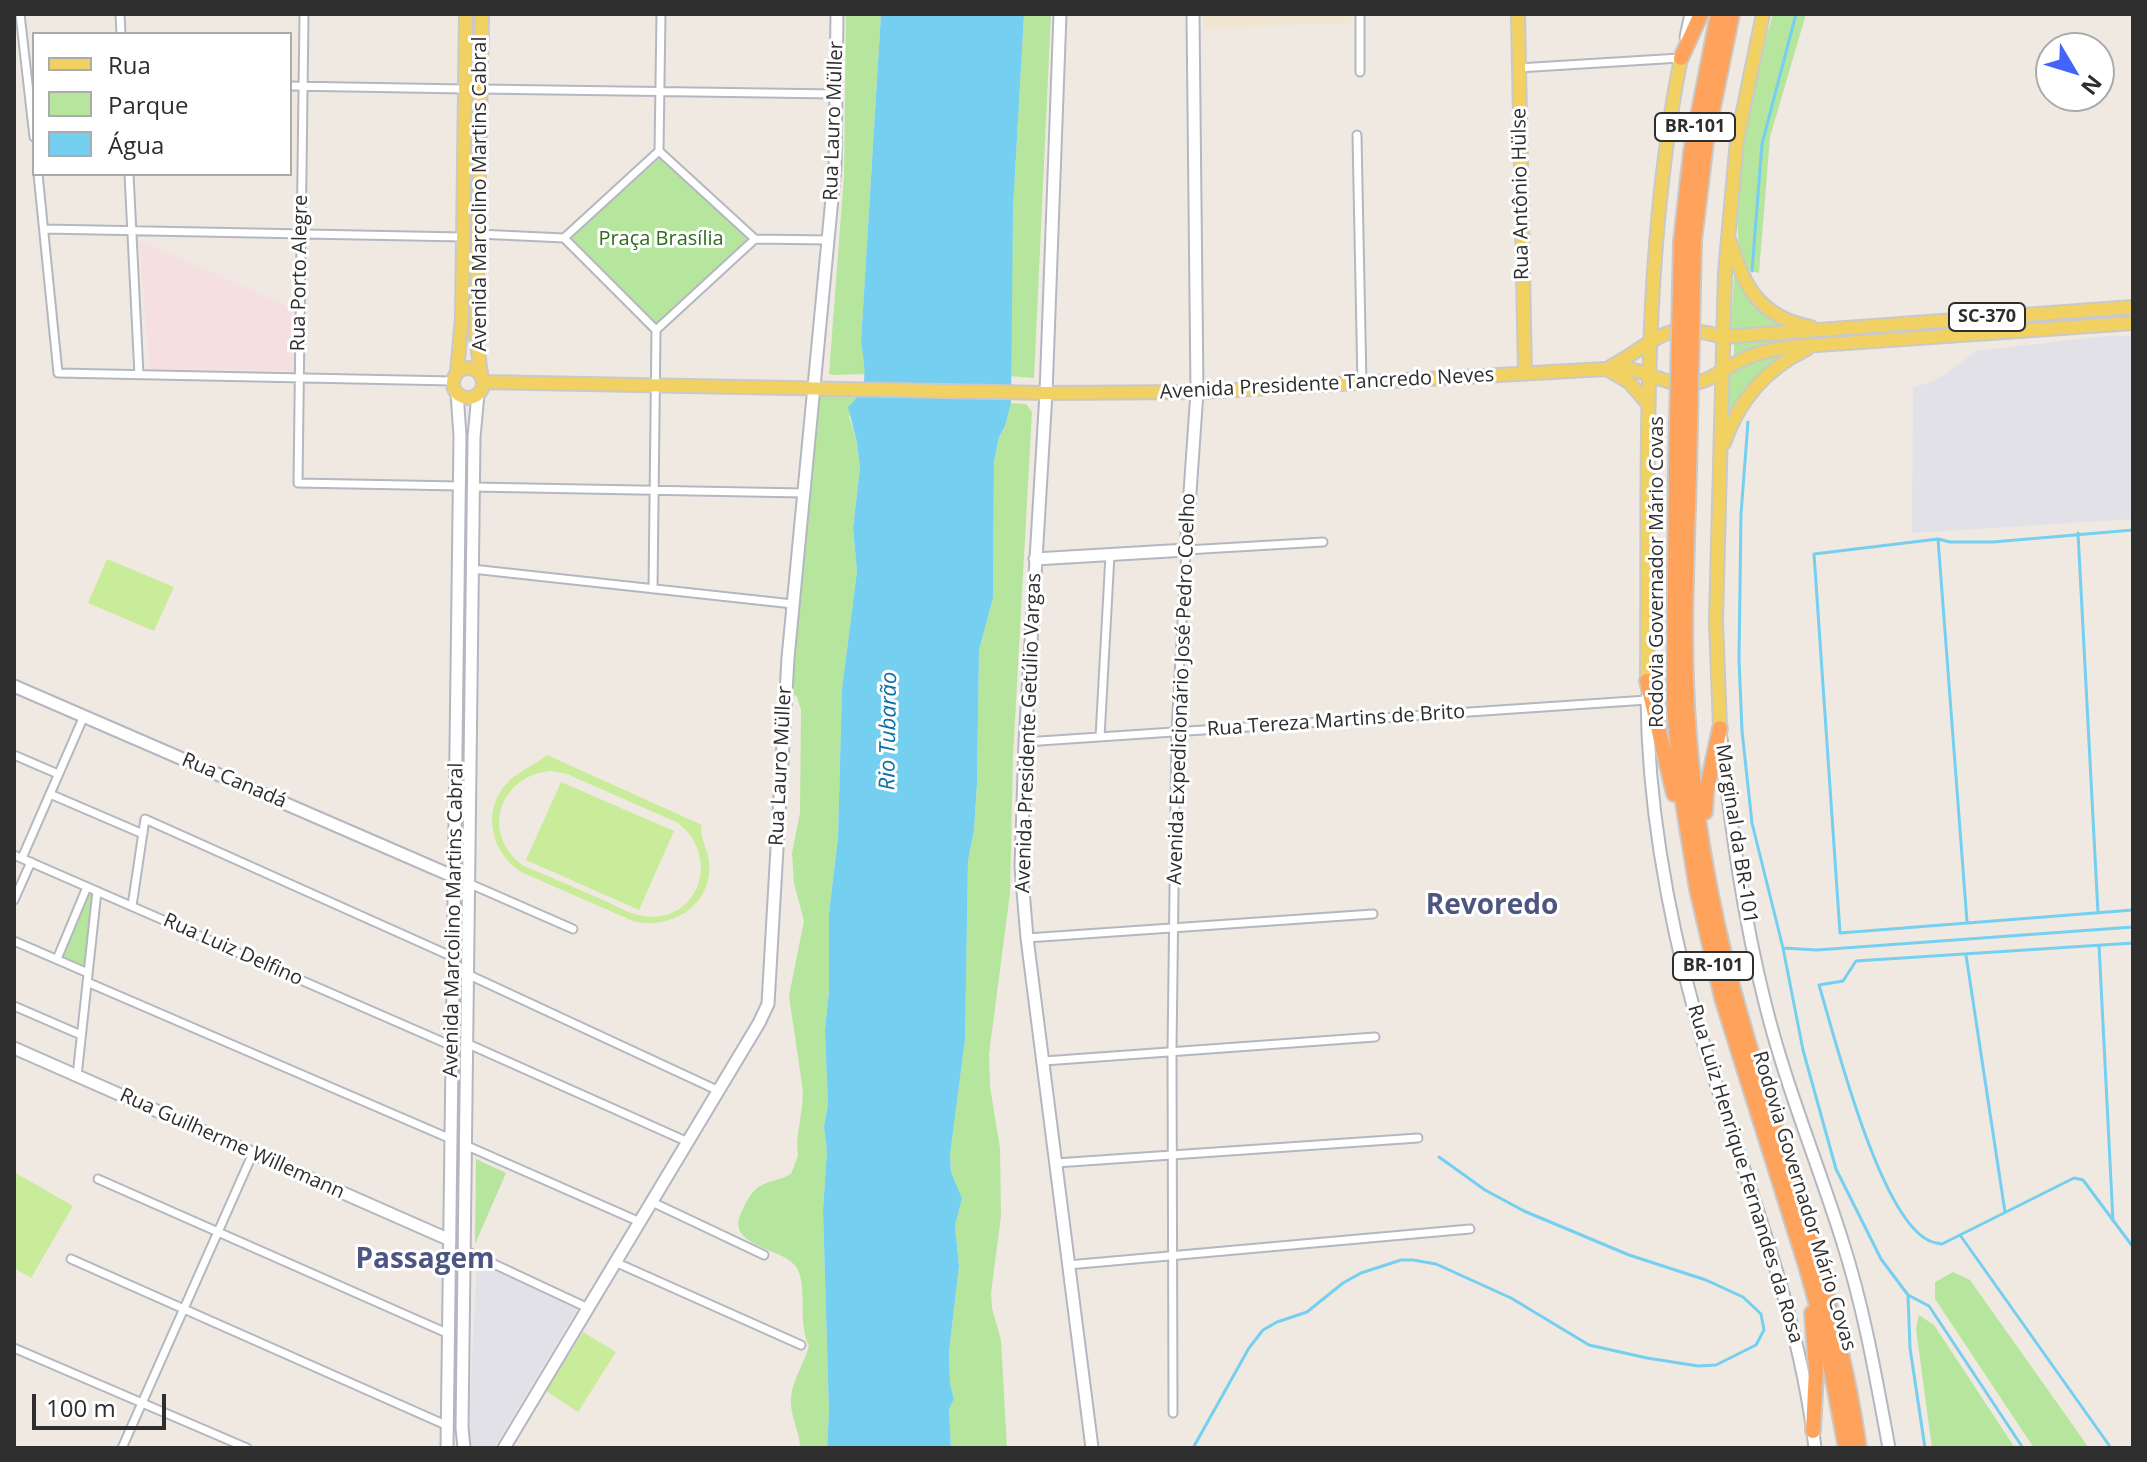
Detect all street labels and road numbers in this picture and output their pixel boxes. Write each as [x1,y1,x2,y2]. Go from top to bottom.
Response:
street label: Avenida Marcolino Martins Cabral [468,37,492,351]
street label: Rua Lauro Müller [819,41,849,201]
street label: Rua Antônio Hülse [1507,108,1535,280]
road number: BR-101 [1655,113,1735,141]
street label: Rua Porto Alegre [287,194,313,352]
road number: SC-370 [1949,303,2025,331]
street label: Avenida Presidente Tancredo Neves [1159,363,1495,405]
street label: Rodovia Governador Mário Covas [1645,416,1669,728]
street label: Avenida Expedicionário José Pedro Coelho [1163,493,1201,885]
street label: Avenida Presidente Getúlio Vargas [1011,573,1047,893]
street label: Rua Lauro Müller [765,686,797,846]
street label: Rua Tereza Martins de Brito [1206,700,1466,742]
street label: Marginal da BR-101 [1710,743,1762,925]
street label: Rua Canadá [178,748,290,814]
street label: Avenida Marcolino Martins Cabral [439,762,469,1078]
street label: Rua Luiz Delfino [160,909,306,991]
road number: BR-101 [1673,952,1753,980]
street label: Rua Luiz Henrique Fernandes da Rosa [1682,1002,1808,1346]
street label: Rodovia Governador Mário Covas [1747,1048,1861,1354]
street label: Rua Guilherme Willemann [116,1084,348,1204]

